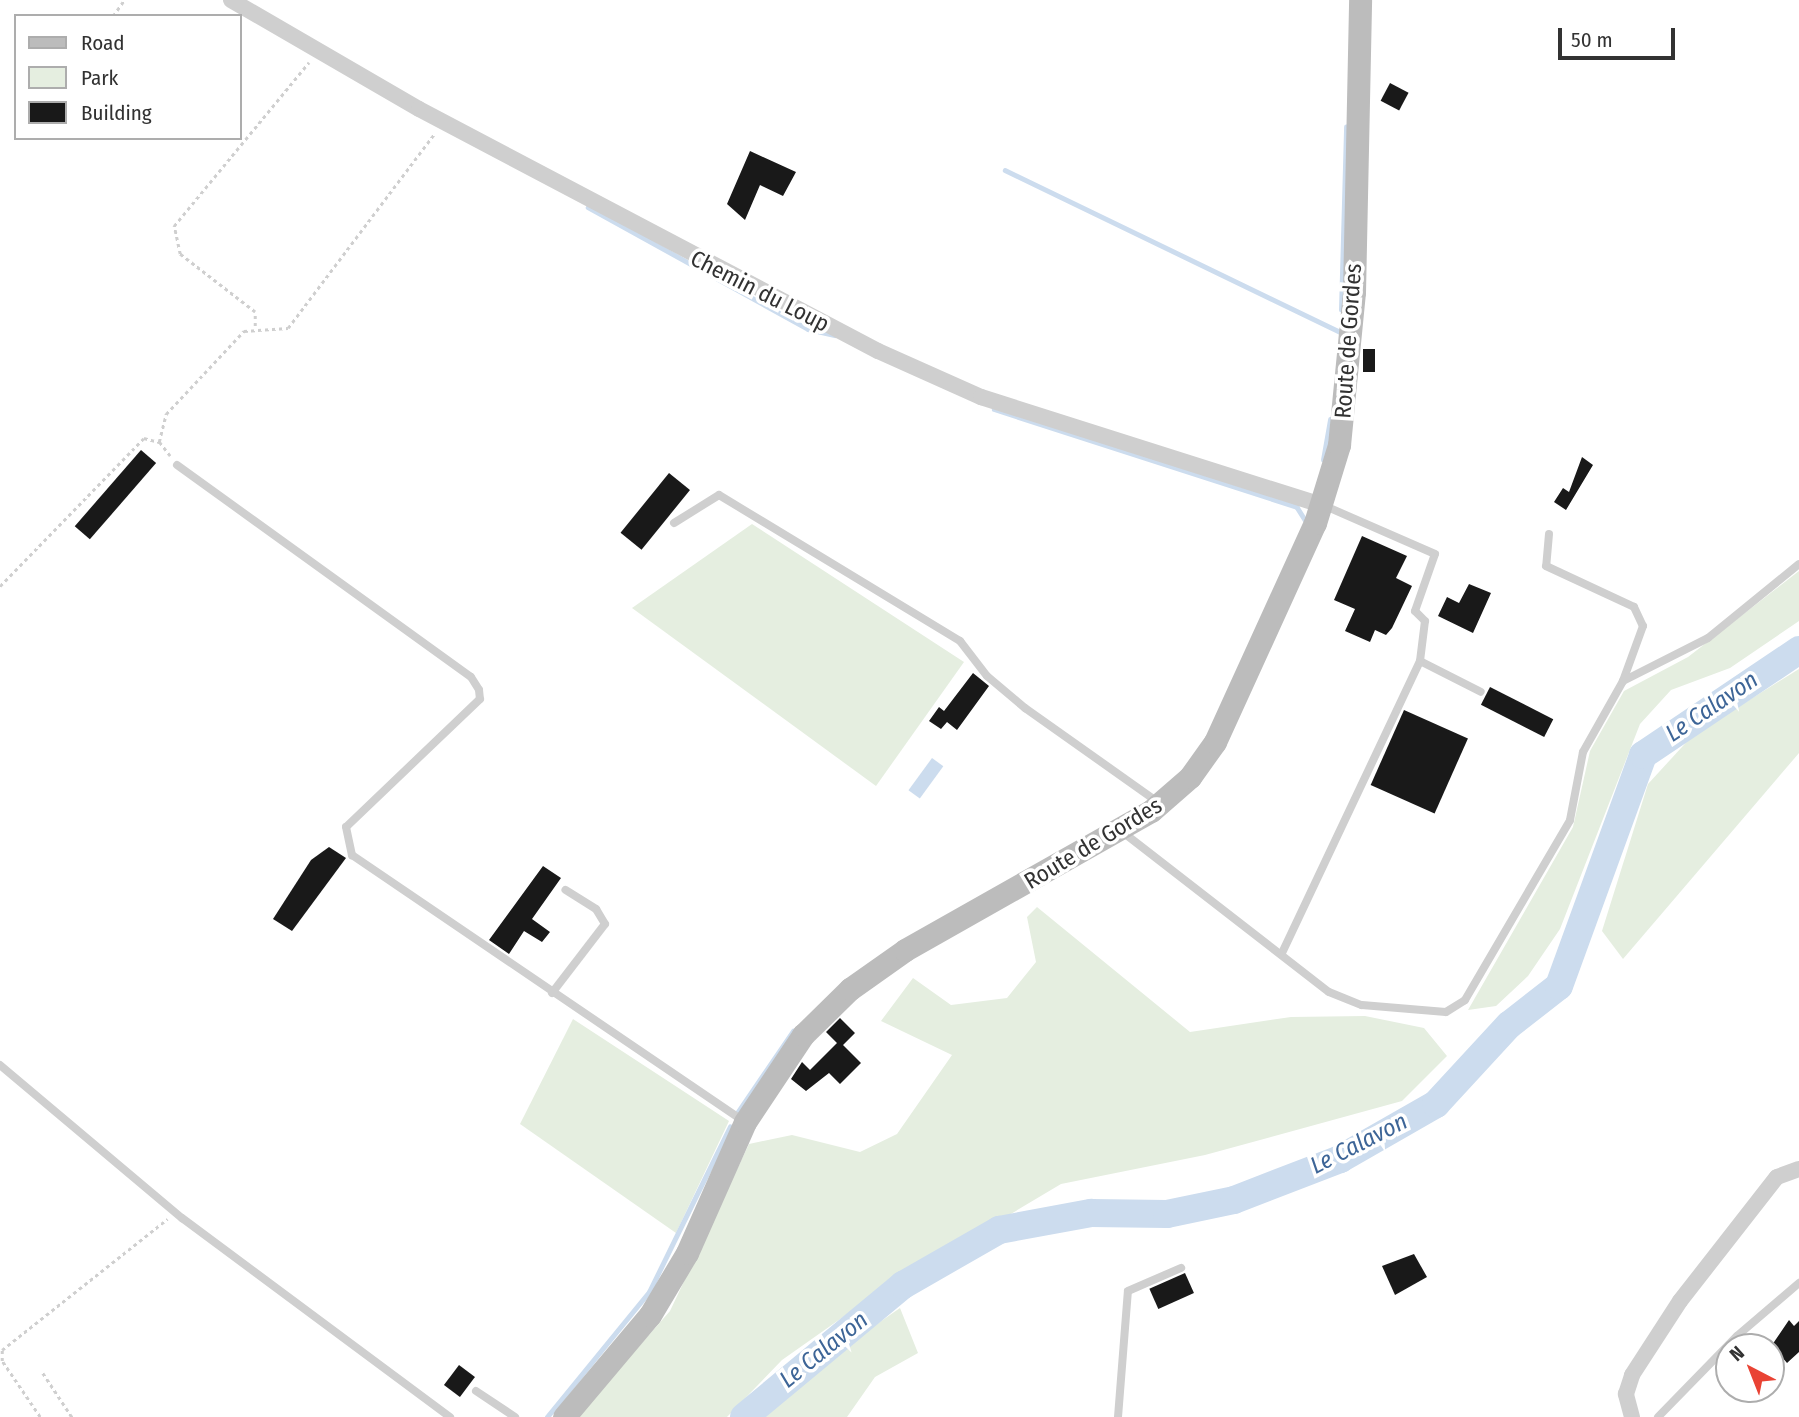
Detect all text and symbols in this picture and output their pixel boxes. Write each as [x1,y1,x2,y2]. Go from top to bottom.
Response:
legend [14,14,242,140]
scale bar [1561,14,1678,58]
text: 50 m [1571,27,1613,53]
text: Road [81,30,125,56]
text: Park [81,65,118,91]
text: Building [81,100,152,126]
street label: Chemin du Loup [686,244,834,338]
street label: Route de Gordes [1329,262,1367,420]
water label: Le Calavon [1660,666,1764,748]
street label: Route de Gordes [1019,791,1167,895]
water label: Le Calavon [1306,1107,1412,1181]
water label: Le Calavon [774,1306,874,1394]
north arrow [1715,1333,1785,1403]
text: N [1725,1341,1749,1366]

